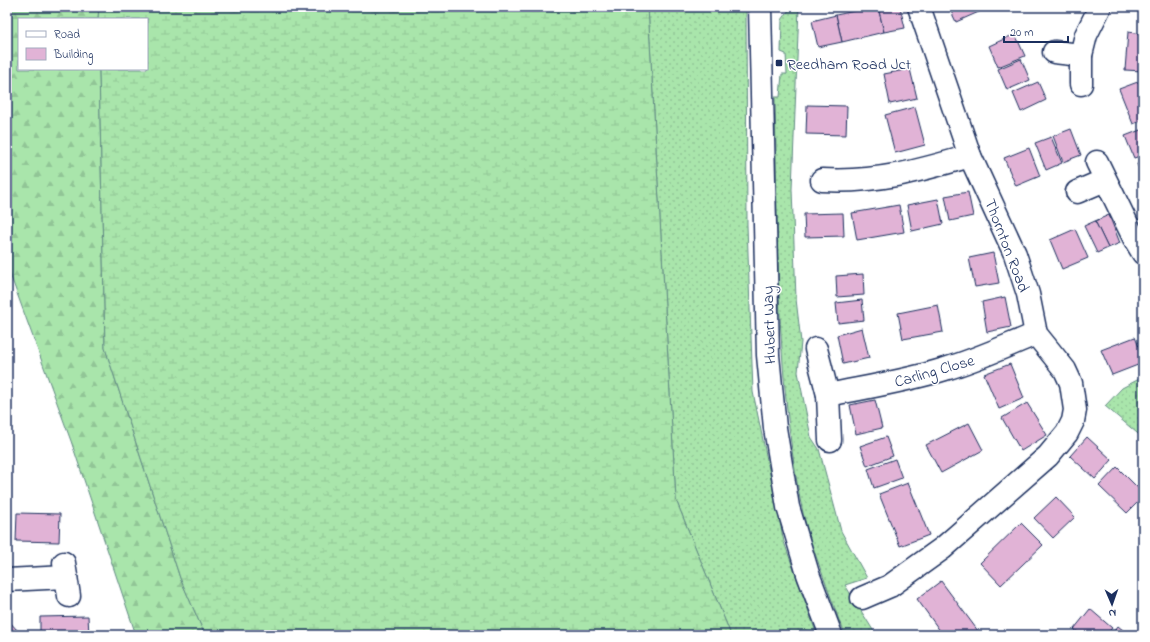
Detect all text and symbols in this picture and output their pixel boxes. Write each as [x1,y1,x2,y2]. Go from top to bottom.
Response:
legend [18,18,148,70]
scale bar [1004,18,1068,44]
text: 20 m [1010,24,1033,42]
text: Road [54,26,80,44]
text: Building [53,46,93,65]
place label: Reedham Road Jct [787,53,912,77]
marker: Reedham Road Jct [774,58,784,68]
street label: Thornton Road [977,196,1035,296]
street label: Hubert Way [757,285,783,364]
street label: Carling Close [892,349,978,395]
north arrow [1092,584,1132,624]
text: N [1108,605,1116,621]

